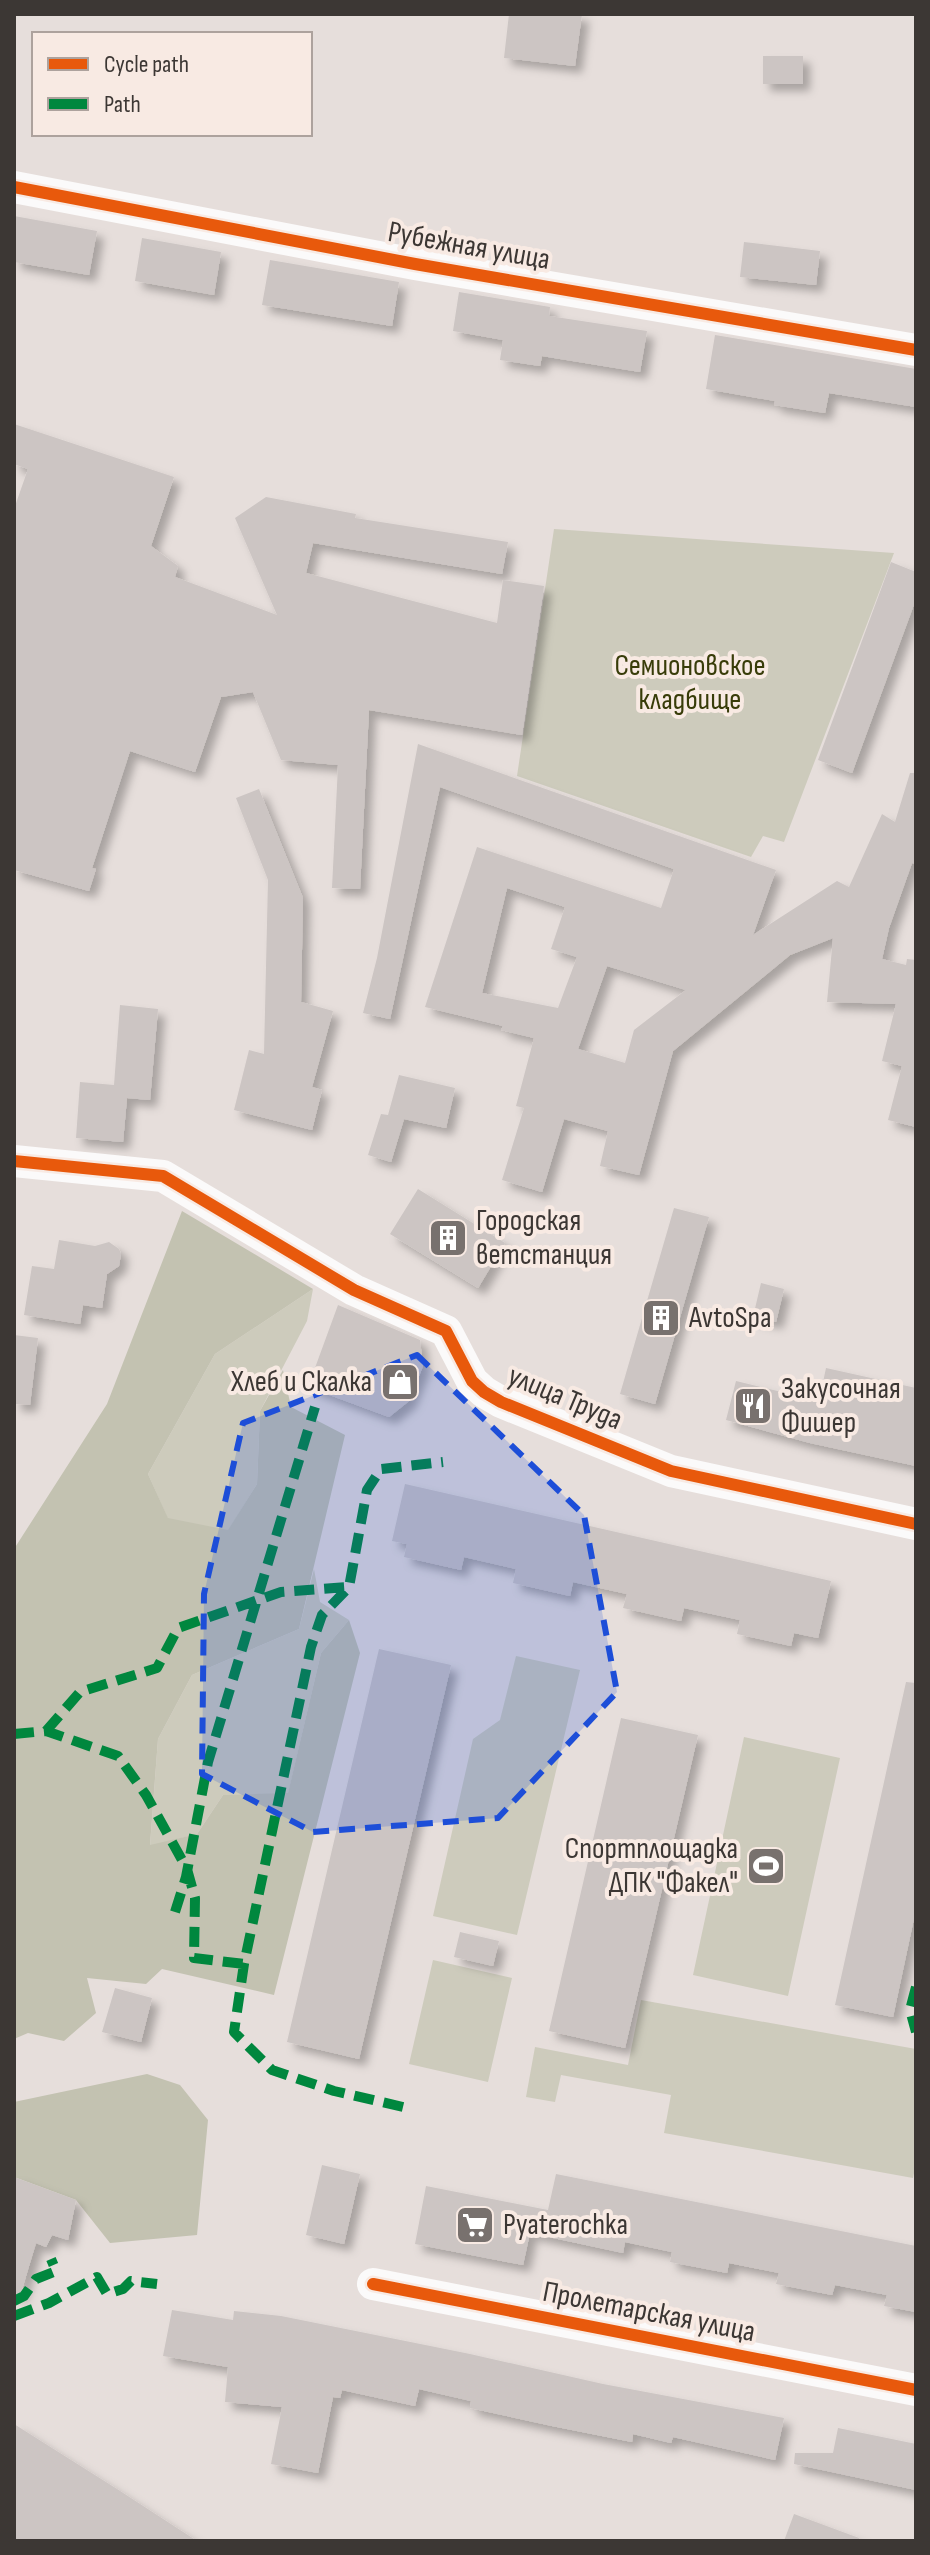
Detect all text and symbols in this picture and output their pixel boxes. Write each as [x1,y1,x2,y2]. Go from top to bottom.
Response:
legend [32,32,312,136]
text: Cycle path [104,50,189,79]
text: Path [104,90,141,119]
street label: Рубежная улица [385,214,553,278]
park label: Семионовское кладбище [615,648,765,718]
place label: Городская ветстанция [476,1203,612,1273]
building icon: Городская ветстанция [427,1217,469,1259]
building icon: AvtoSpa [640,1297,682,1339]
place label: AvtoSpa [688,1300,771,1336]
street label: улица Труда [502,1358,628,1438]
shop icon: Хлеб и Скалка [379,1361,421,1403]
place label: Хлеб и Скалка [230,1364,372,1400]
place label: Закусочная Фишер [781,1371,901,1441]
restaurant icon: Закусочная Фишер [732,1385,774,1427]
place label: Спортплощадка ДПК "Факел" [565,1831,738,1901]
sports icon: Спортплощадка ДПК "Факел" [745,1845,787,1887]
supermarket icon: Pyaterochka [454,2204,496,2246]
place label: Pyaterochka [503,2207,628,2243]
street label: Пролетарская улица [540,2274,758,2350]

